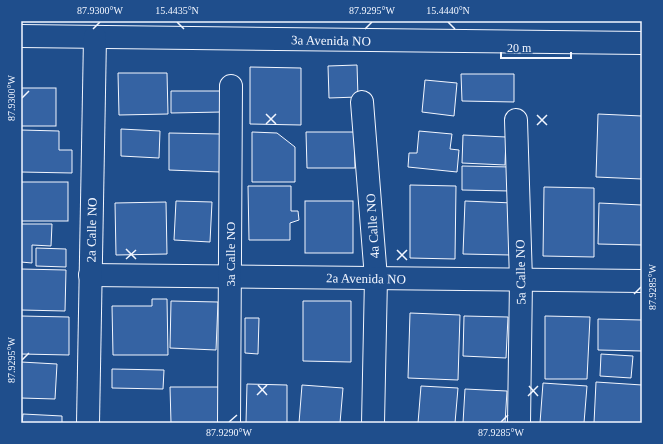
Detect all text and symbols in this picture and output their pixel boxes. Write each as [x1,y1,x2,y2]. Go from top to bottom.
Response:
text: 87.9300°W [77,5,124,16]
text: 15.4435°N [155,5,199,16]
text: 87.9295°W [349,5,396,16]
text: 15.4440°N [426,5,470,16]
street label: 3a Avenida NO [291,32,371,49]
scale bar [501,34,571,60]
text: 20 m [507,41,532,55]
text: 87.9300°W [6,74,17,121]
street label: 4a Calle NO [363,193,382,259]
street label: 2a Calle NO [83,197,100,263]
street label: 3a Calle NO [223,222,238,286]
street label: 5a Calle NO [512,239,529,305]
text: 87.9285°W [647,263,658,310]
street label: 2a Avenida NO [326,270,406,287]
text: 87.9295°W [6,336,17,383]
text: 87.9290°W [206,427,253,438]
text: 87.9285°W [478,427,525,438]

